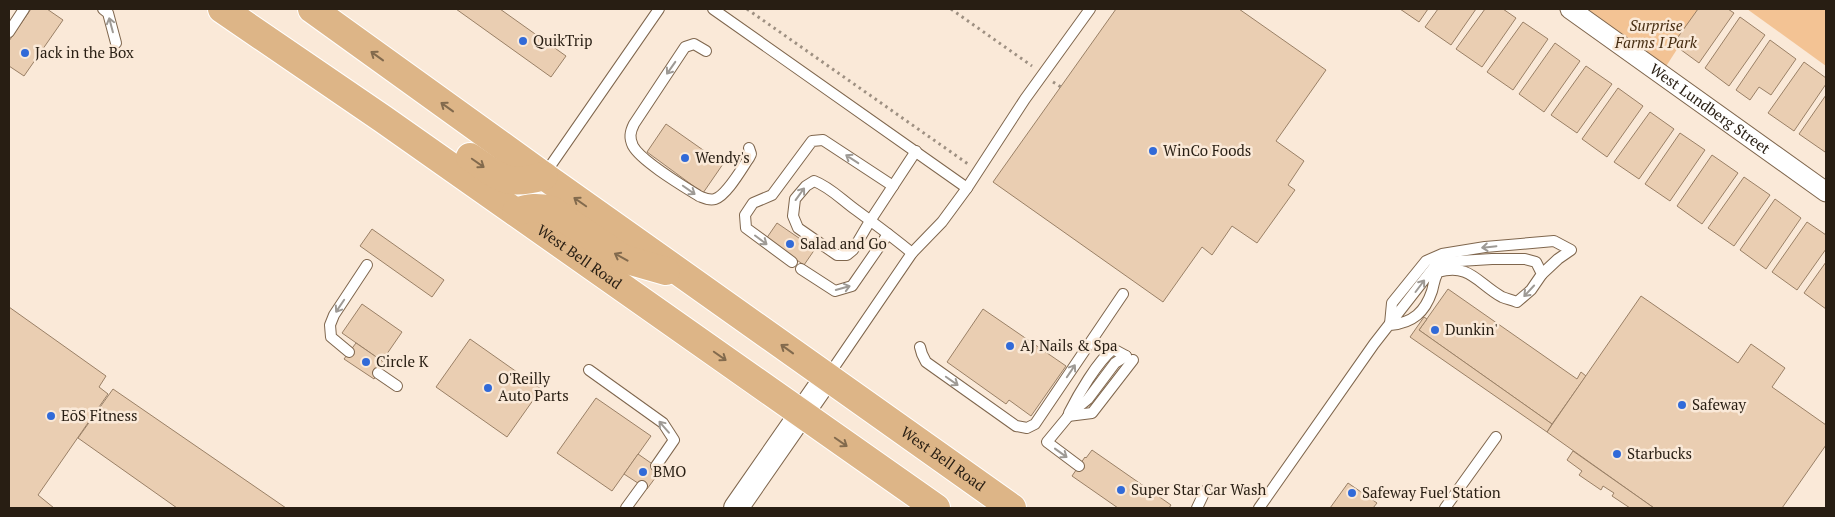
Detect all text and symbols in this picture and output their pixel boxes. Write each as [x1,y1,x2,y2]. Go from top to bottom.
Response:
park label: Surprise Farms I Park [1614,15,1698,52]
one-way arrow [106,17,115,33]
place label: QuikTrip [533,30,593,50]
marker: QuikTrip [517,35,529,47]
place label: Jack in the Box [35,42,134,62]
marker: Jack in the Box [19,47,31,59]
one-way arrow [370,51,384,61]
street label: West Lundberg Street [1646,58,1775,158]
one-way arrow [666,61,676,75]
one-way arrow [441,101,454,112]
place label: WinCo Foods [1163,140,1251,160]
marker: WinCo Foods [1147,145,1159,157]
place label: Wendy's [695,147,750,167]
marker: Wendy's [679,152,691,164]
one-way arrow [845,154,859,164]
one-way arrow [471,158,485,168]
one-way arrow [682,185,696,195]
one-way arrow [795,187,805,201]
one-way arrow [573,197,587,207]
street label: West Bell Road [534,220,626,293]
place label: Salad and Go [800,233,887,253]
one-way arrow [754,234,767,245]
marker: Salad and Go [784,238,796,250]
one-way arrow [1482,242,1498,251]
one-way arrow [614,252,629,262]
one-way arrow [1414,280,1425,293]
one-way arrow [835,283,851,293]
one-way arrow [1523,285,1535,297]
one-way arrow [335,298,345,312]
place label: Dunkin' [1445,319,1498,339]
marker: Dunkin' [1429,324,1441,336]
place label: AJ Nails & Spa [1020,335,1118,355]
marker: AJ Nails & Spa [1004,340,1016,352]
one-way arrow [781,344,794,355]
place label: Circle K [376,351,429,371]
one-way arrow [713,351,727,361]
marker: Circle K [360,356,372,368]
one-way arrow [1066,364,1076,378]
place label: O'Reilly Auto Parts [498,368,569,405]
one-way arrow [945,376,959,386]
marker: O'Reilly Auto Parts [482,382,494,394]
place label: Safeway [1692,394,1747,414]
marker: Safeway [1676,399,1688,411]
place label: EōS Fitness [61,405,137,425]
marker: EōS Fitness [45,410,57,422]
one-way arrow [658,420,670,433]
street label: West Bell Road [897,421,990,495]
one-way arrow [834,437,848,447]
place label: Starbucks [1627,443,1692,463]
one-way arrow [1054,447,1067,458]
marker: Starbucks [1611,448,1623,460]
place label: BMO [653,461,686,481]
marker: BMO [637,466,649,478]
place label: Super Star Car Wash [1131,479,1266,499]
place label: Safeway Fuel Station [1362,482,1501,502]
marker: Super Star Car Wash [1115,484,1127,496]
marker: Safeway Fuel Station [1346,487,1358,499]

